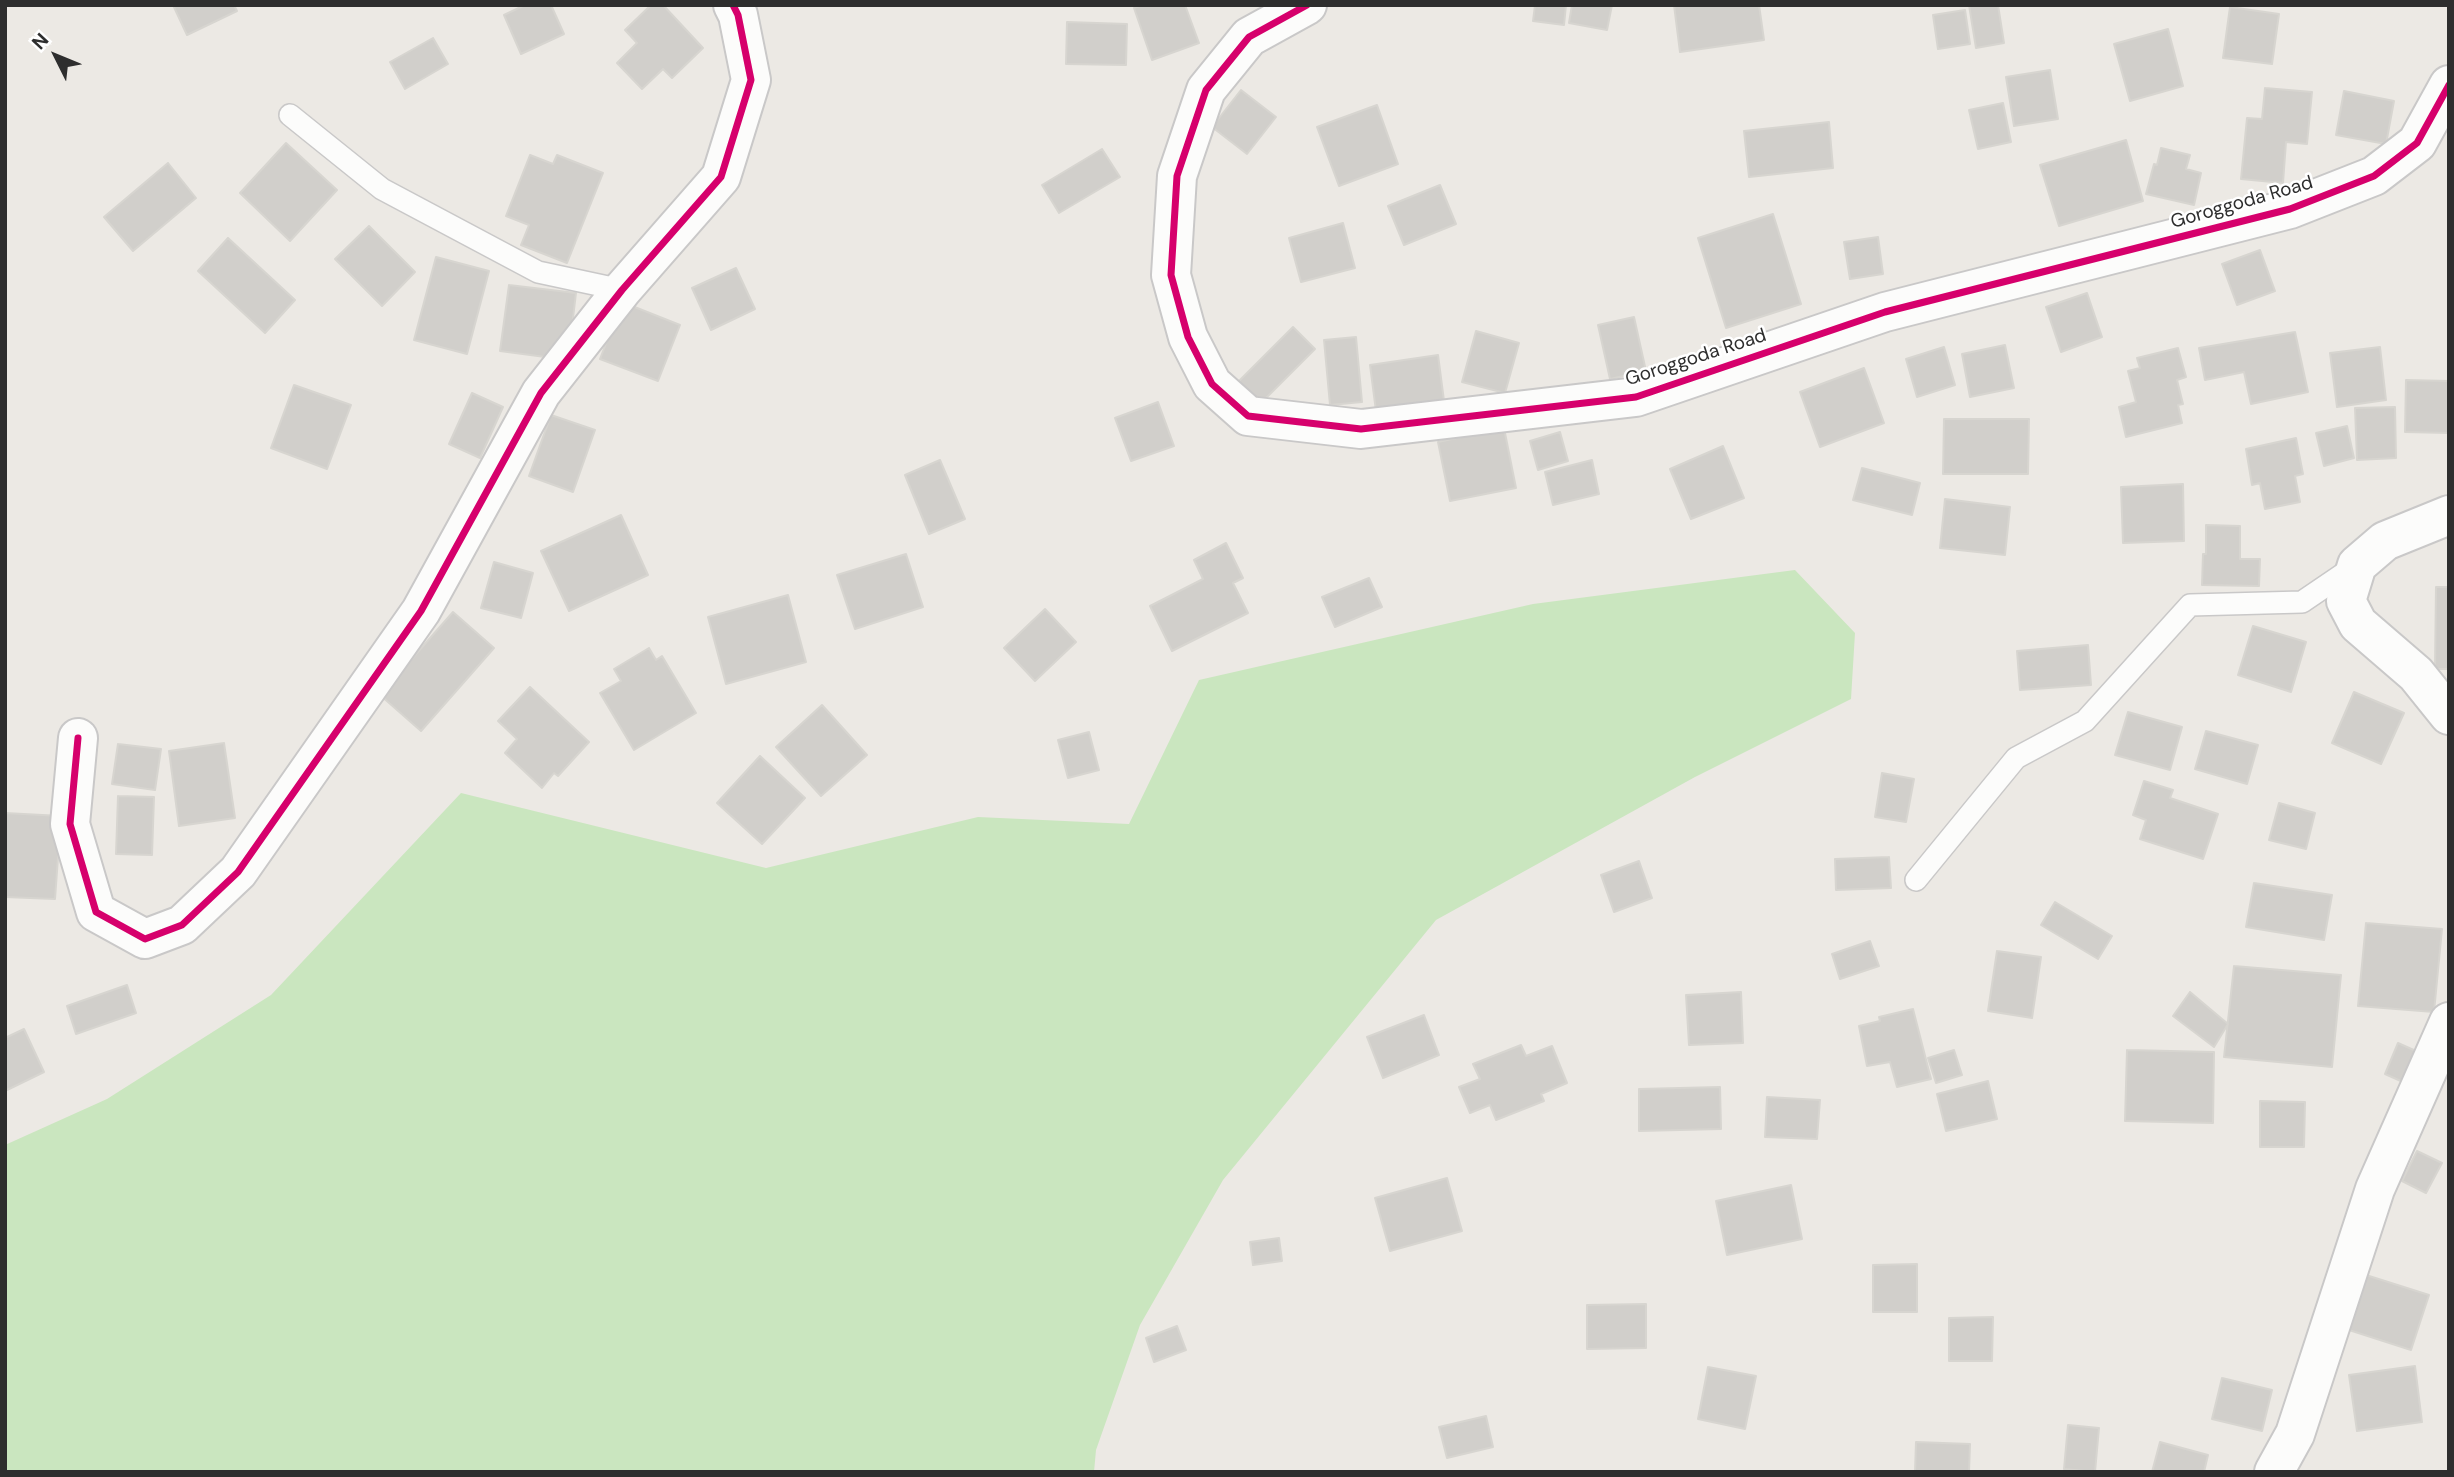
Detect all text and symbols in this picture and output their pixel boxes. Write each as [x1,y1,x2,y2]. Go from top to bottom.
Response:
north arrow [21,21,91,91]
text: N [26,28,54,55]
street label: Goroggoda Road [2168,172,2316,234]
street label: Goroggoda Road [1623,324,1769,392]

